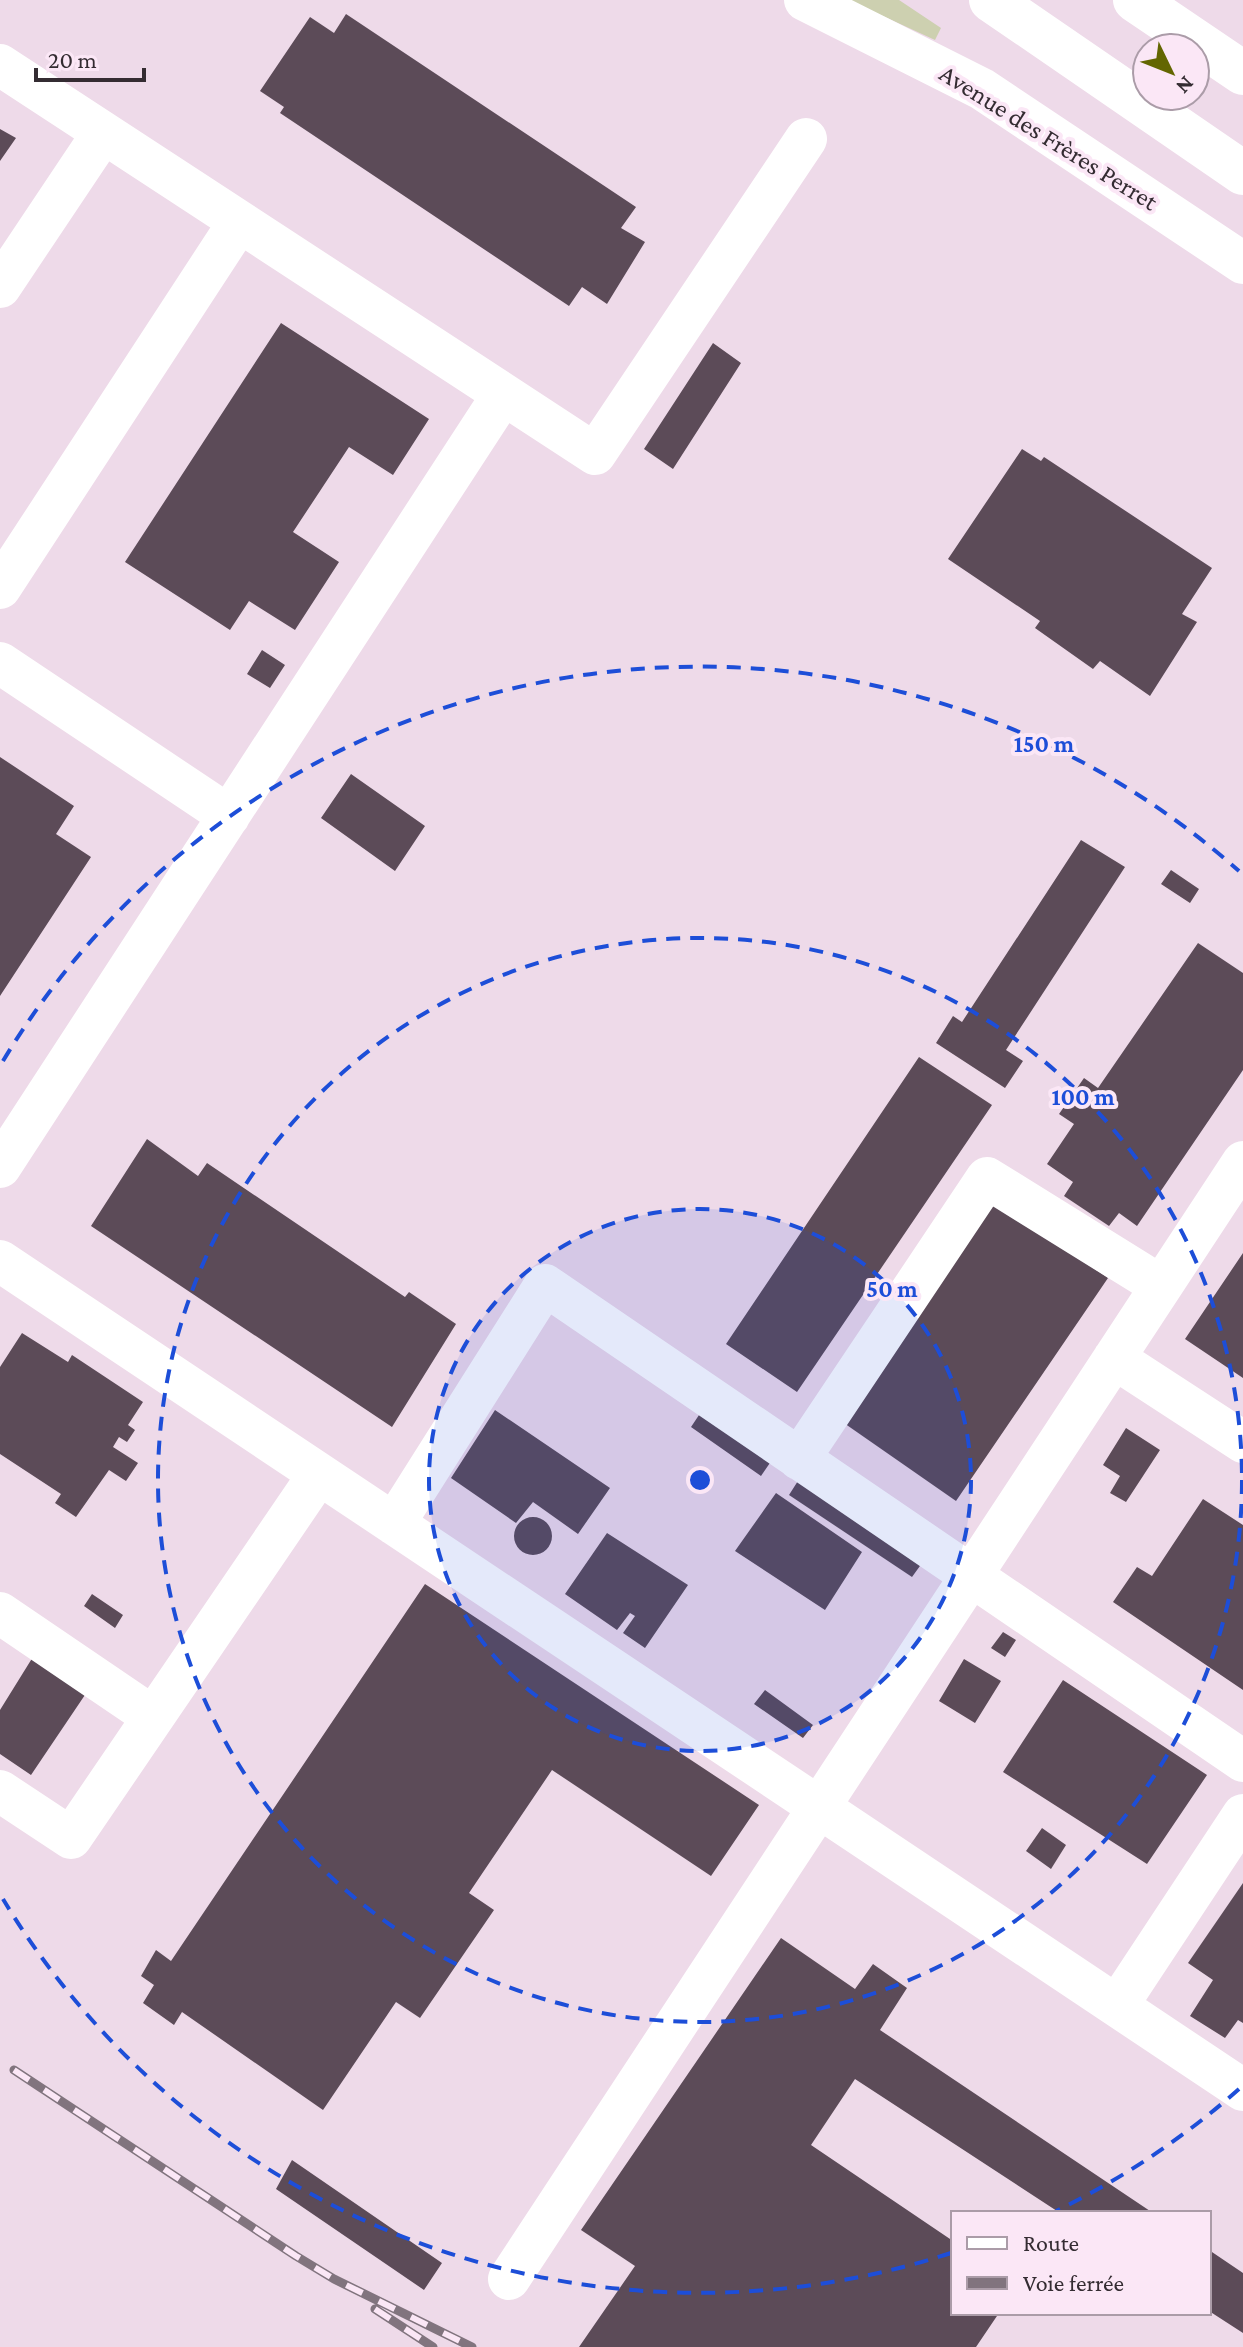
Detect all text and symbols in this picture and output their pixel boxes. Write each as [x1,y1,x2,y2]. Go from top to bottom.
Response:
scale bar [36,32,144,82]
north arrow [1131,32,1211,112]
text: 20 m [48,46,97,73]
street label: Avenue des Frères Perret [934,58,1163,217]
text: N [1171,71,1200,99]
text: 150 m [1014,730,1075,757]
text: 100 m [1051,1083,1115,1110]
text: 50 m [866,1275,918,1302]
centre of rings [686,1466,714,1494]
legend [951,2211,1211,2315]
text: Route [1023,2229,1079,2256]
text: Voie ferrée [1023,2269,1124,2296]

